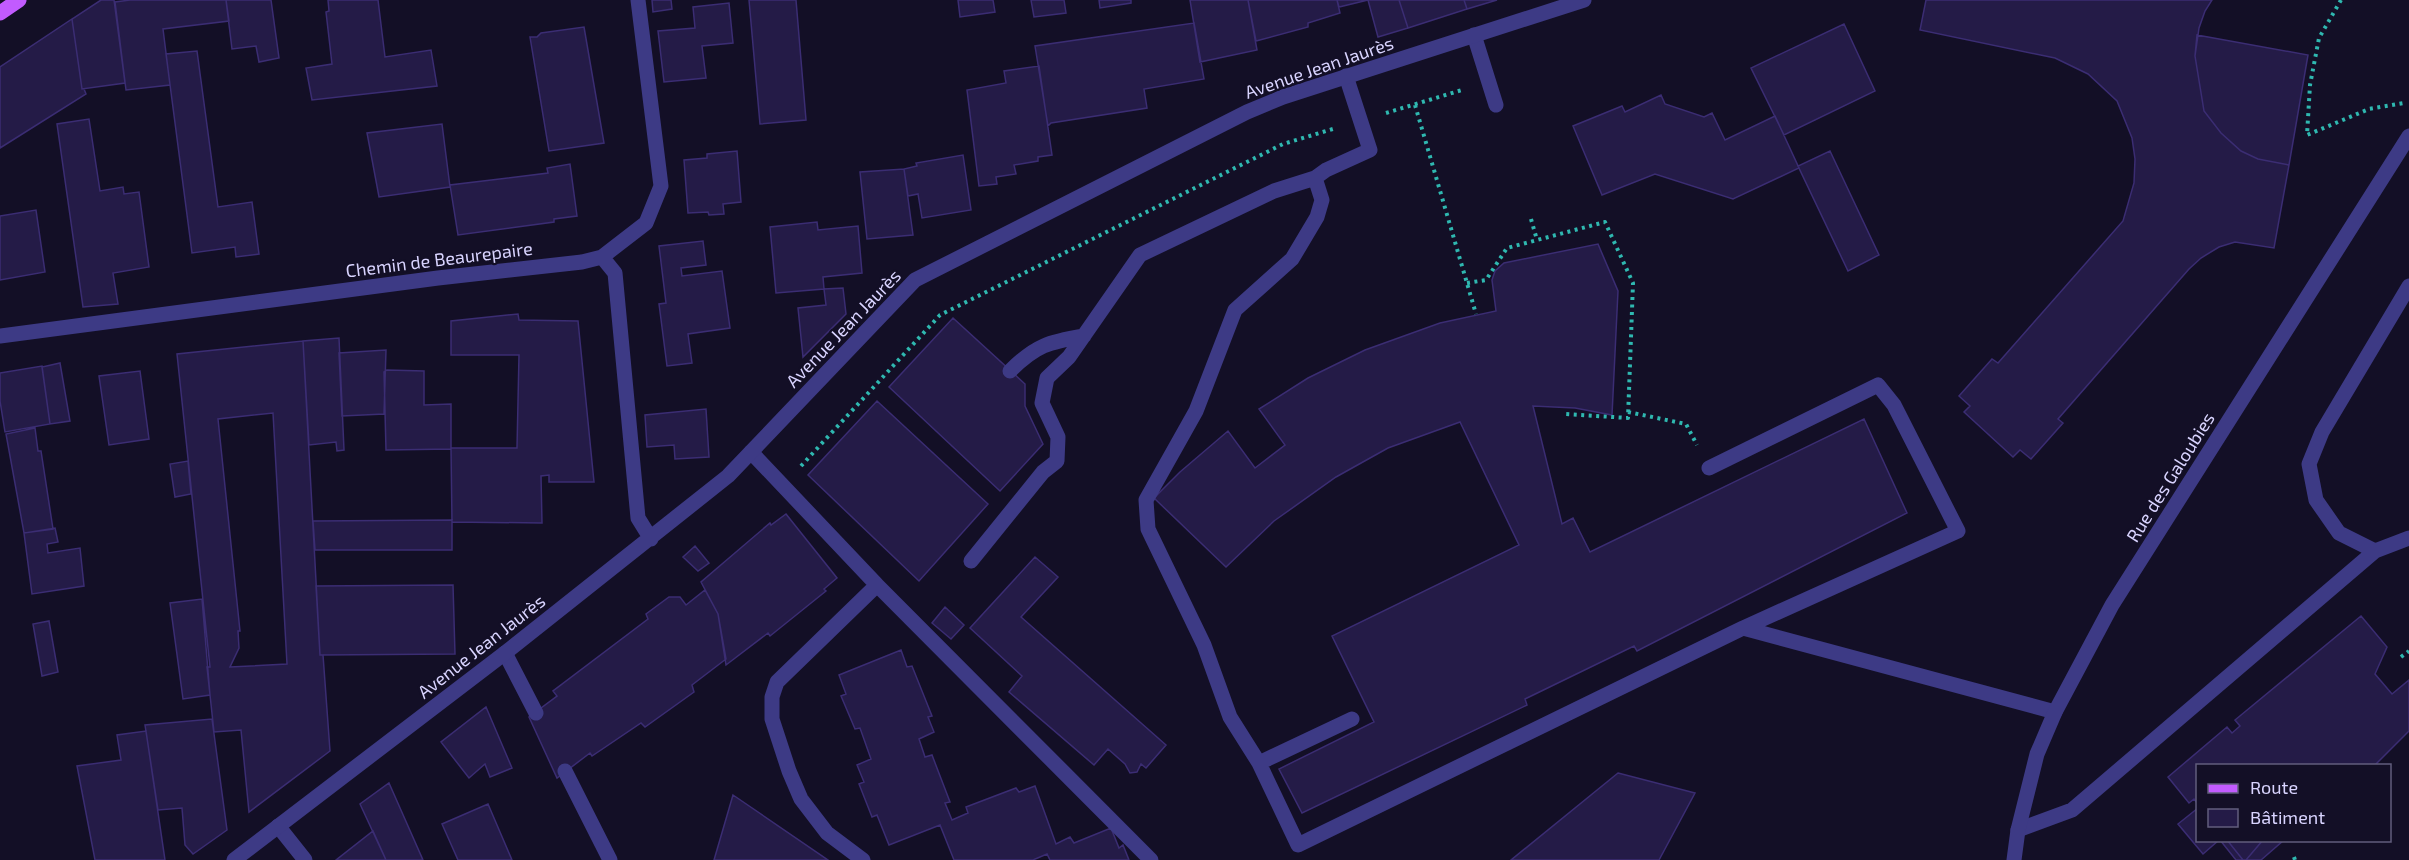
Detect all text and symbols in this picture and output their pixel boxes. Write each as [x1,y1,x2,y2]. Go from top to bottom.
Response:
street label: Avenue Jean Jaurès [1242,31,1396,103]
street label: Chemin de Beaurepaire [344,237,534,281]
street label: Avenue Jean Jaurès [781,264,905,392]
street label: Rue des Galoubies [2121,408,2219,546]
street label: Avenue Jean Jaurès [413,589,549,703]
legend [2196,764,2391,842]
text: Route [2250,776,2298,798]
text: Bâtiment [2250,806,2325,828]

